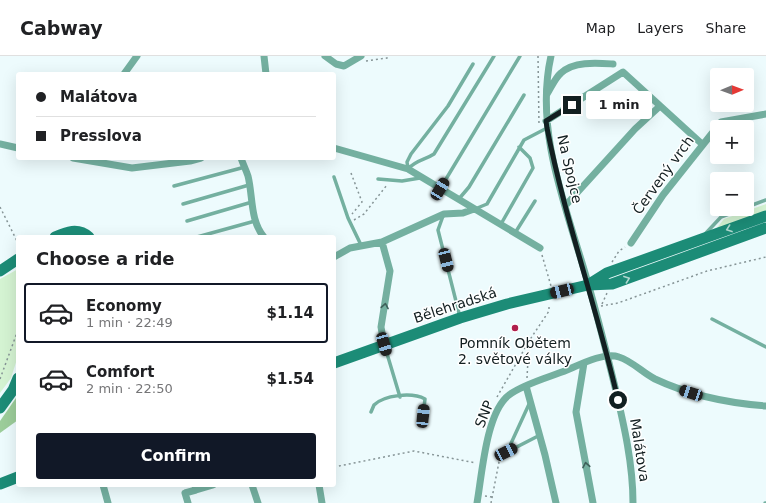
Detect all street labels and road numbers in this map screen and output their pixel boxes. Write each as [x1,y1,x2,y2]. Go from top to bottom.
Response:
street label: Červený vrch [628,132,697,217]
street label: Na Spojce [554,133,586,205]
street label: Bělehradská [411,284,499,326]
street label: SNP [471,398,497,430]
street label: Malátova [627,417,653,483]

